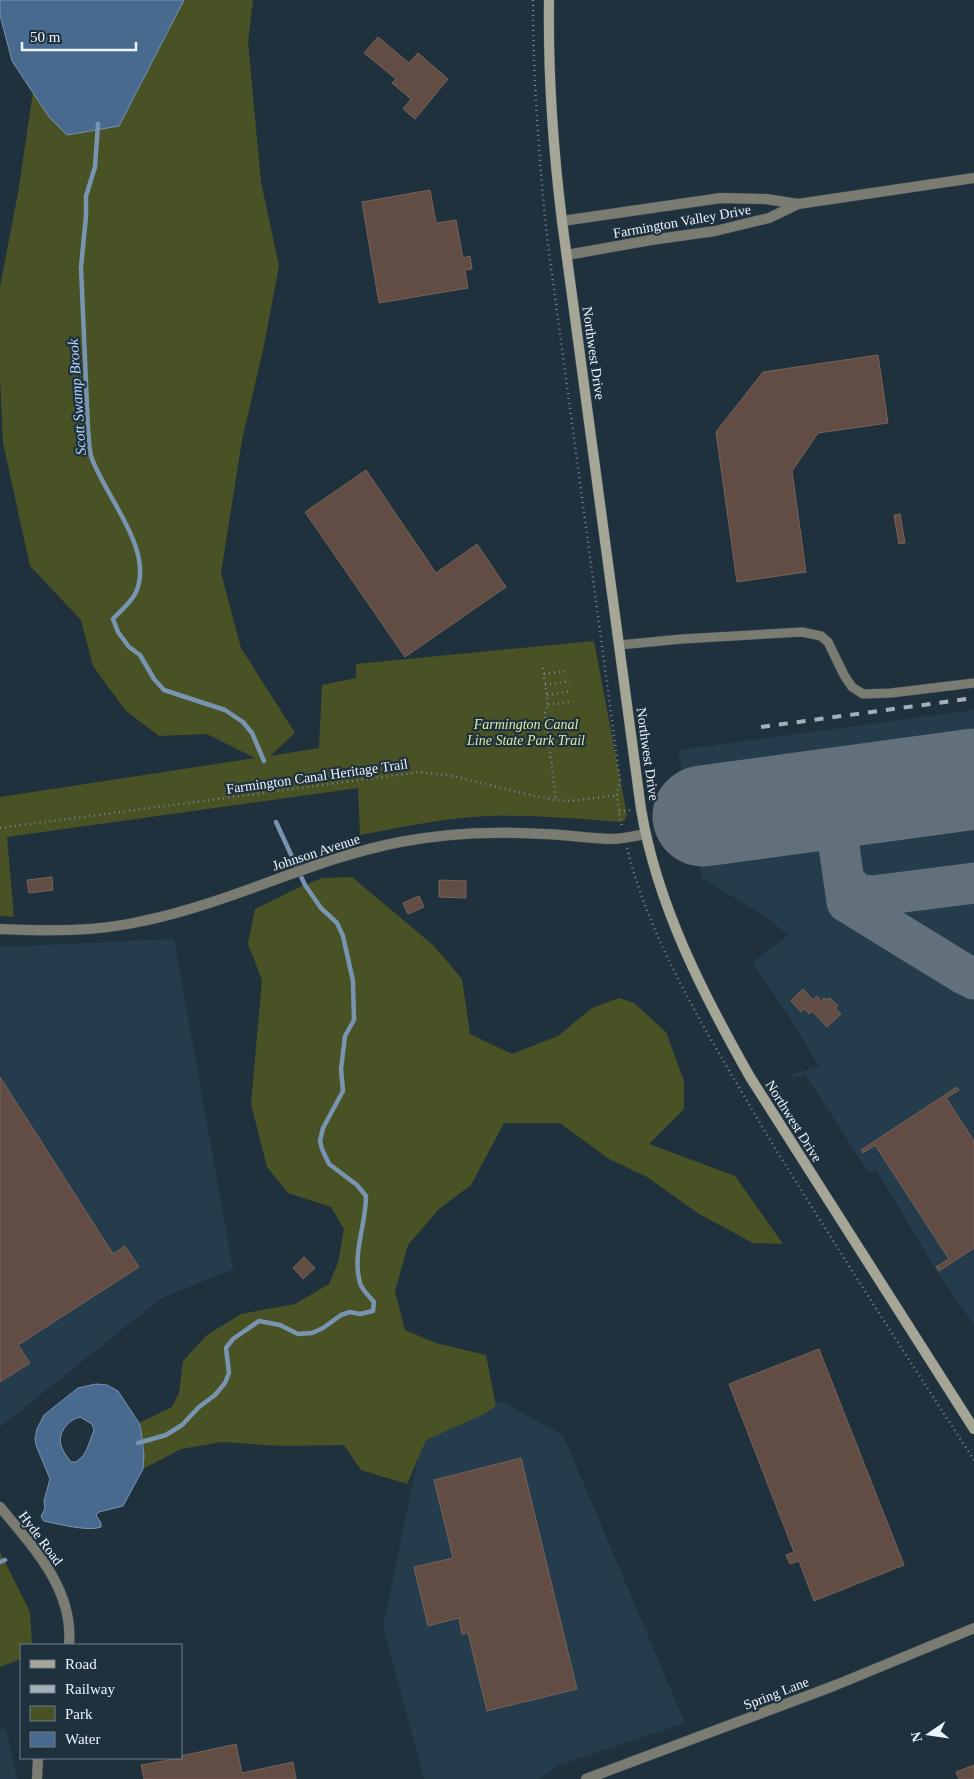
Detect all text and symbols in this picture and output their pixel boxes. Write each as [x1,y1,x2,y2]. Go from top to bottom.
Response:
scale bar [22,20,136,52]
text: 50 m [30,29,61,45]
street label: Farmington Valley Drive [612,202,752,241]
street label: Northwest Drive [580,306,607,401]
water label: Scott Swamp Brook [65,338,89,456]
street label: Northwest Drive [634,707,661,802]
park label: Farmington Canal Line State Park Trail [466,717,585,748]
street label: Farmington Canal Heritage Trail [225,756,409,797]
street label: Johnson Avenue [271,831,362,874]
street label: Northwest Drive [762,1078,825,1165]
street label: Hyde Road [16,1508,66,1568]
legend [20,1644,182,1759]
text: Road [65,1656,97,1672]
street label: Spring Lane [741,1674,811,1713]
text: Railway [65,1681,115,1697]
text: Park [65,1706,93,1722]
north arrow [904,1709,954,1759]
text: N [908,1730,925,1743]
text: Water [65,1731,100,1747]

